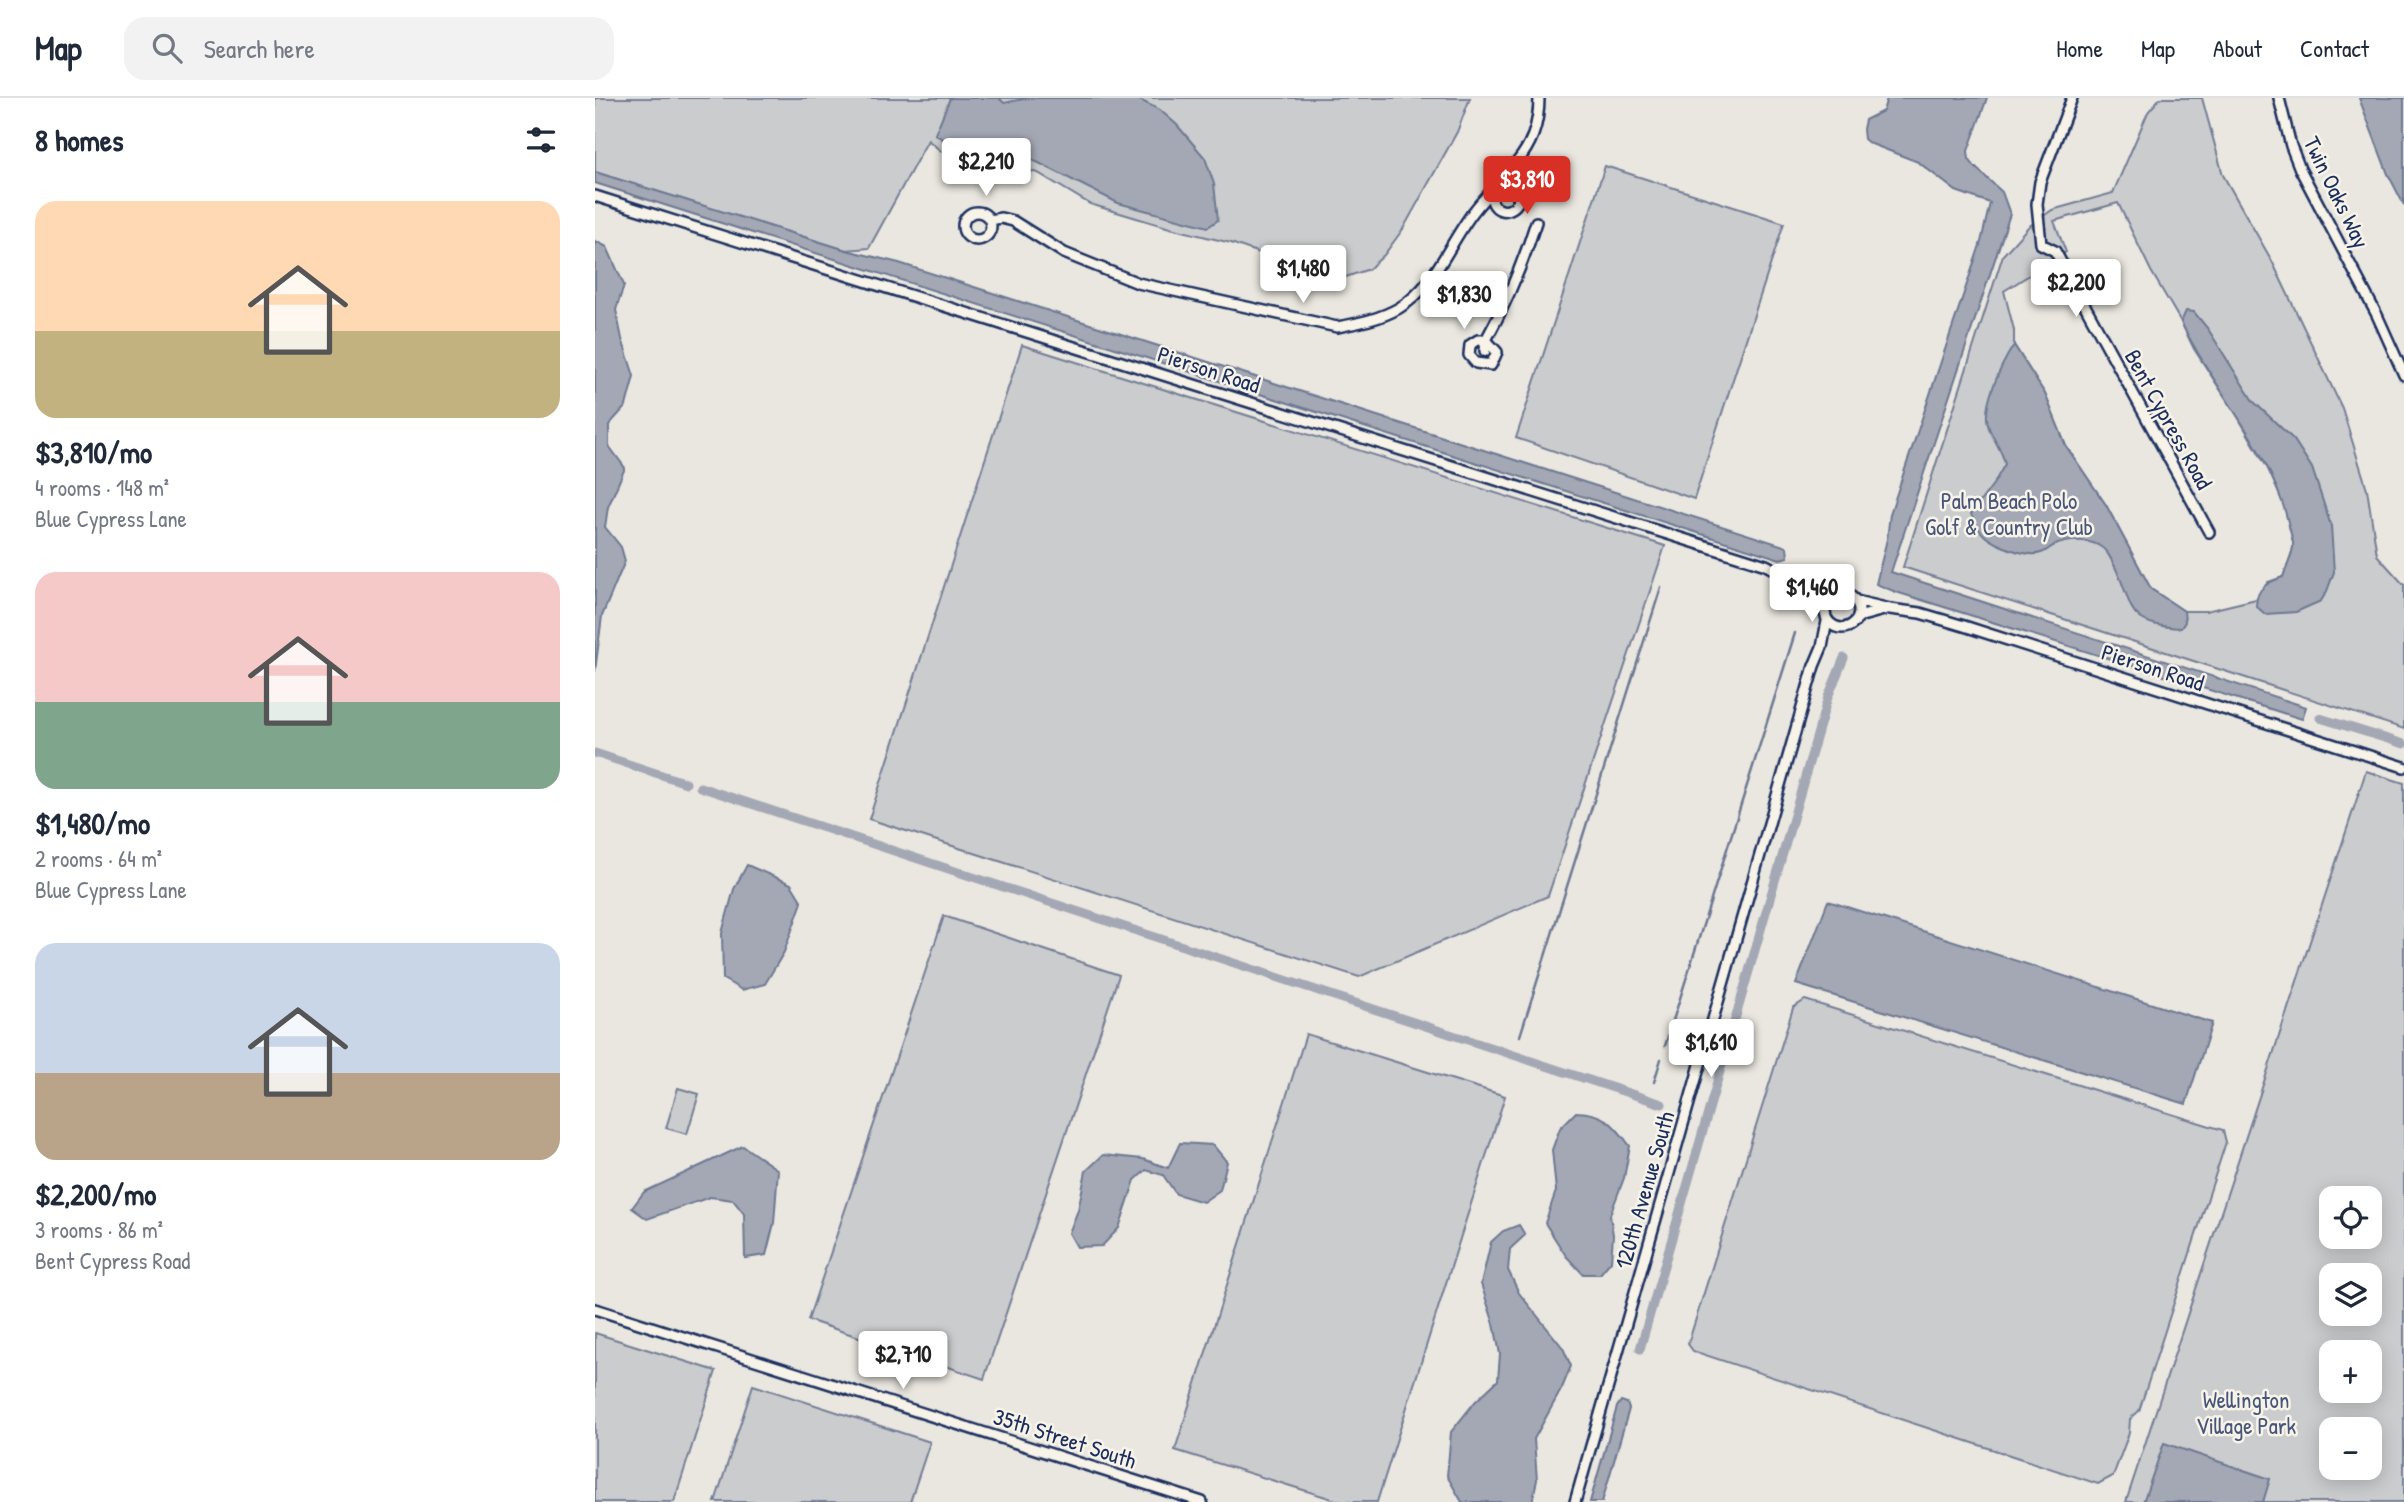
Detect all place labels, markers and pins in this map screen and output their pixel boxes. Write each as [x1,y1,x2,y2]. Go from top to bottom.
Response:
pin: $2,210 [929,139,1043,198]
pin: $3,810 [1470,156,1584,216]
pin: $1,480 [1246,246,1360,305]
pin: $2,200 [2019,260,2133,319]
pin: $1,830 [1407,272,1521,331]
pin: $1,460 [1755,564,1869,624]
pin: $1,610 [1654,1020,1768,1079]
pin: $2,710 [846,1332,960,1391]

